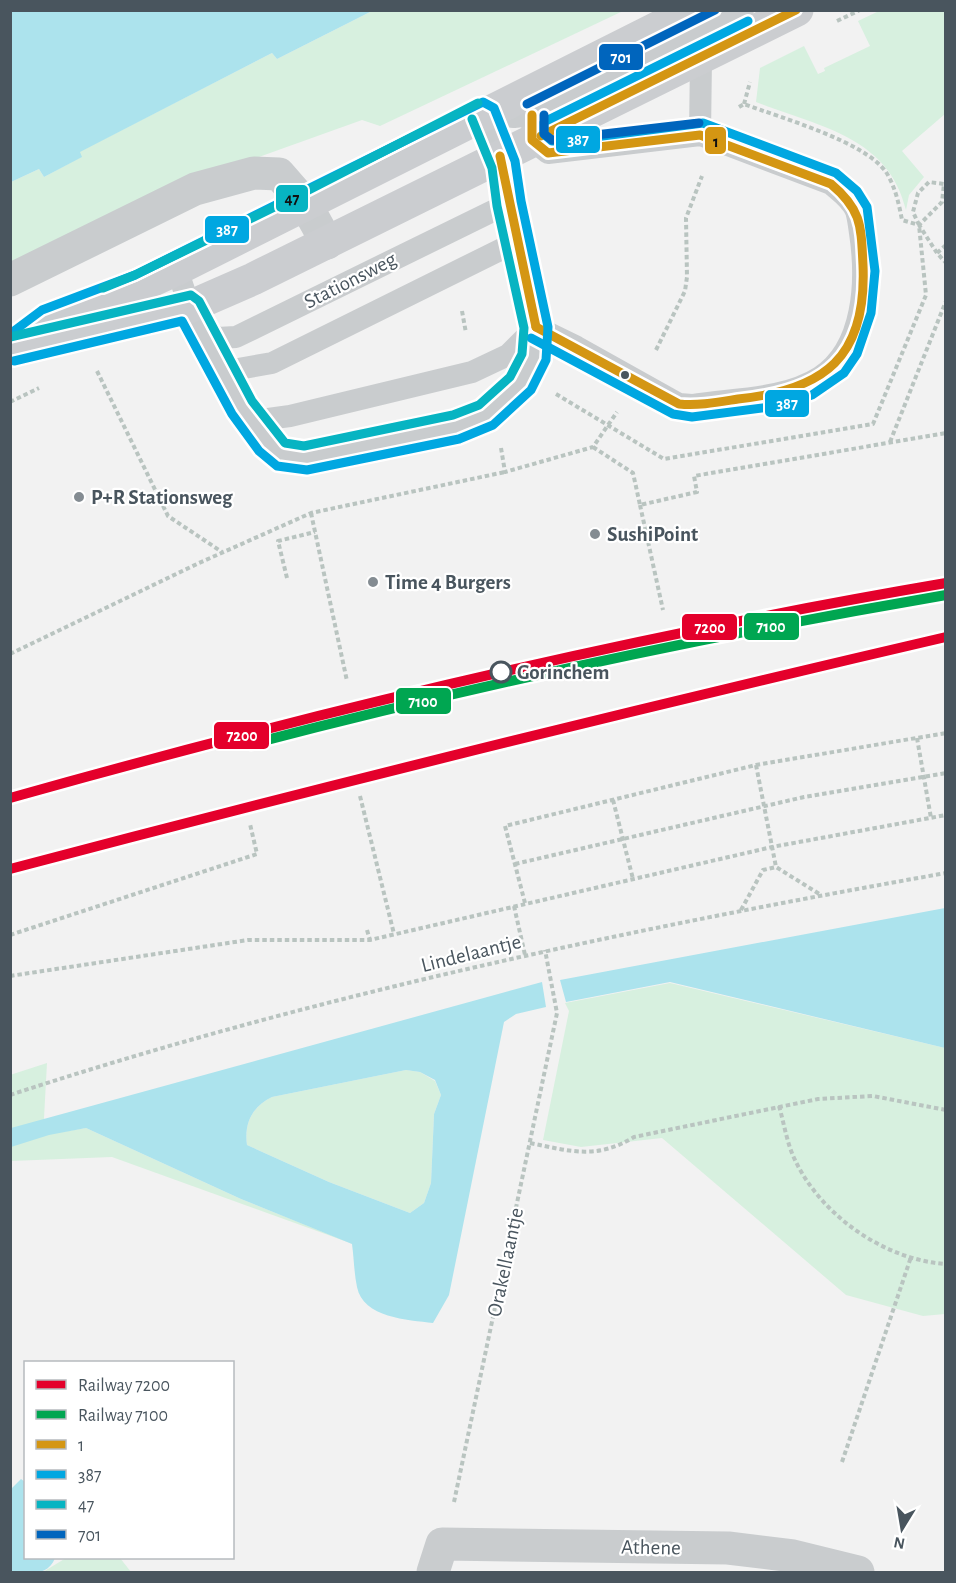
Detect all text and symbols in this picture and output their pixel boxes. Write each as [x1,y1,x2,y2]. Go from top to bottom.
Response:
line badge: 701 [598,43,644,71]
text: 701 [610,50,632,66]
line badge: 387 [555,125,601,154]
line badge: 1 [704,126,727,155]
text: 387 [567,132,589,148]
text: 1 [713,134,719,150]
line badge: 47 [275,184,309,213]
text: 47 [285,191,300,207]
line badge: 387 [204,215,250,244]
text: 387 [216,222,238,238]
street label: Stationsweg [301,248,400,313]
unlabelled marker [619,369,631,381]
line badge: 387 [764,389,810,418]
text: 387 [776,396,798,412]
place label: P+R Stationsweg [91,487,233,508]
marker: P+R Stationsweg [72,490,86,504]
place label: SushiPoint [607,524,698,545]
marker: SushiPoint [588,527,602,541]
place label: Time 4 Burgers [385,572,511,593]
marker: Time 4 Burgers [366,575,380,589]
line badge: 7100 [743,612,800,641]
line badge: 7200 [681,613,738,641]
text: 7100 [756,619,786,635]
text: 7200 [694,620,726,636]
marker: Gorinchem [490,661,512,683]
place label: Gorinchem [517,662,609,683]
line badge: 7100 [395,687,452,715]
text: 7100 [408,694,438,710]
line badge: 7200 [213,721,270,750]
text: 7200 [226,728,258,744]
street label: Lindelaantje [419,931,523,976]
street label: Orakellaantje [484,1206,527,1319]
legend [24,1361,234,1559]
text: Railway 7200 [78,1377,170,1395]
text: Railway 7100 [78,1407,168,1425]
text: 1 [78,1437,84,1455]
text: 387 [78,1467,101,1485]
text: 47 [78,1497,94,1515]
north arrow [872,1499,932,1559]
text: 701 [78,1527,101,1545]
text: N [892,1534,906,1552]
street label: Athene [621,1536,681,1559]

